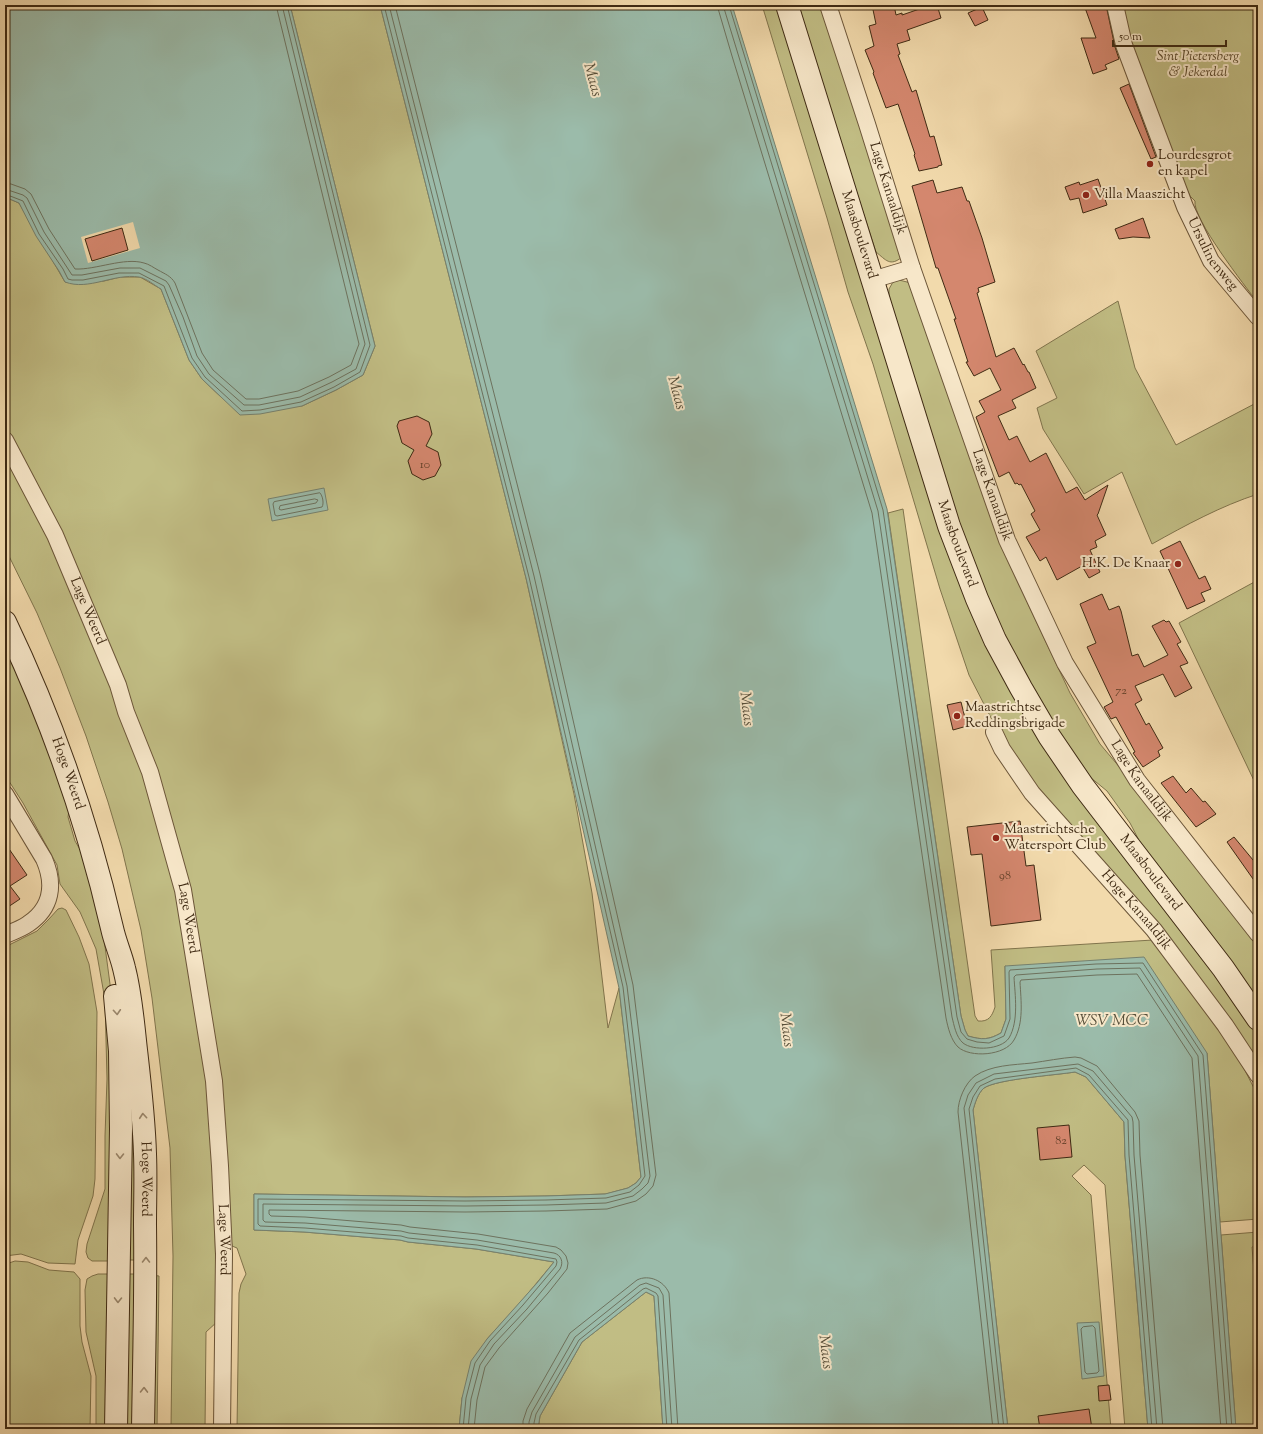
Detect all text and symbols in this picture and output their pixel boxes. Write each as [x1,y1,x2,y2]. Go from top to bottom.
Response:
scale bar [1113,22,1226,48]
text: 50 m [1118,28,1142,46]
park label: Sint Pietersberg & Jekerdal [1157,47,1239,83]
water label: Maas [577,61,607,99]
street label: Lage Kanaaldijk [863,140,911,238]
place label: Lourdesgrot en kapel [1158,146,1232,182]
marker: Lourdesgrot en kapel [1145,159,1155,169]
place label: Villa Maaszicht [1094,185,1186,205]
street label: Maasboulevard [835,188,882,282]
marker: Villa Maaszicht [1081,190,1091,200]
street label: Ursulinenweg [1182,214,1243,296]
water label: Maas [661,374,691,412]
street label: Lage Kanaaldijk [966,447,1017,544]
house number: 10 [420,456,430,474]
street label: Maasboulevard [932,498,982,590]
place label: H.K. De Knaar [1082,554,1171,574]
marker: H.K. De Knaar [1173,559,1183,569]
street label: Lage Weerd [64,574,110,648]
house number: 72 [1115,682,1127,700]
water label: Maas [733,691,759,727]
place label: Maastrichtse Reddingsbrigade [965,698,1065,734]
marker: Maastrichtse Reddingsbrigade [952,711,962,721]
street label: Hoge Weerd [45,735,89,812]
street label: Lage Kanaaldijk [1105,737,1177,827]
place label: Maastrichtsche Watersport Club [1004,820,1107,856]
street label: Maasboulevard [1114,831,1186,915]
marker: Maastrichtsche Watersport Club [991,833,1001,843]
street label: Hoge Kanaaldijk [1096,866,1176,955]
house number: 98 [999,867,1011,885]
street label: Lage Weerd [171,880,203,955]
one-way arrow [112,1009,121,1015]
water label: WSV MCC [1076,1011,1148,1032]
water label: Maas [773,1012,799,1048]
one-way arrow [138,1113,147,1119]
house number: 82 [1055,1132,1067,1150]
street label: Hoge Weerd [135,1141,155,1217]
one-way arrow [116,1153,125,1159]
street label: Lage Weerd [212,1204,234,1276]
one-way arrow [142,1257,150,1263]
one-way arrow [114,1297,123,1303]
water label: Maas [812,1334,838,1370]
one-way arrow [140,1387,148,1393]

